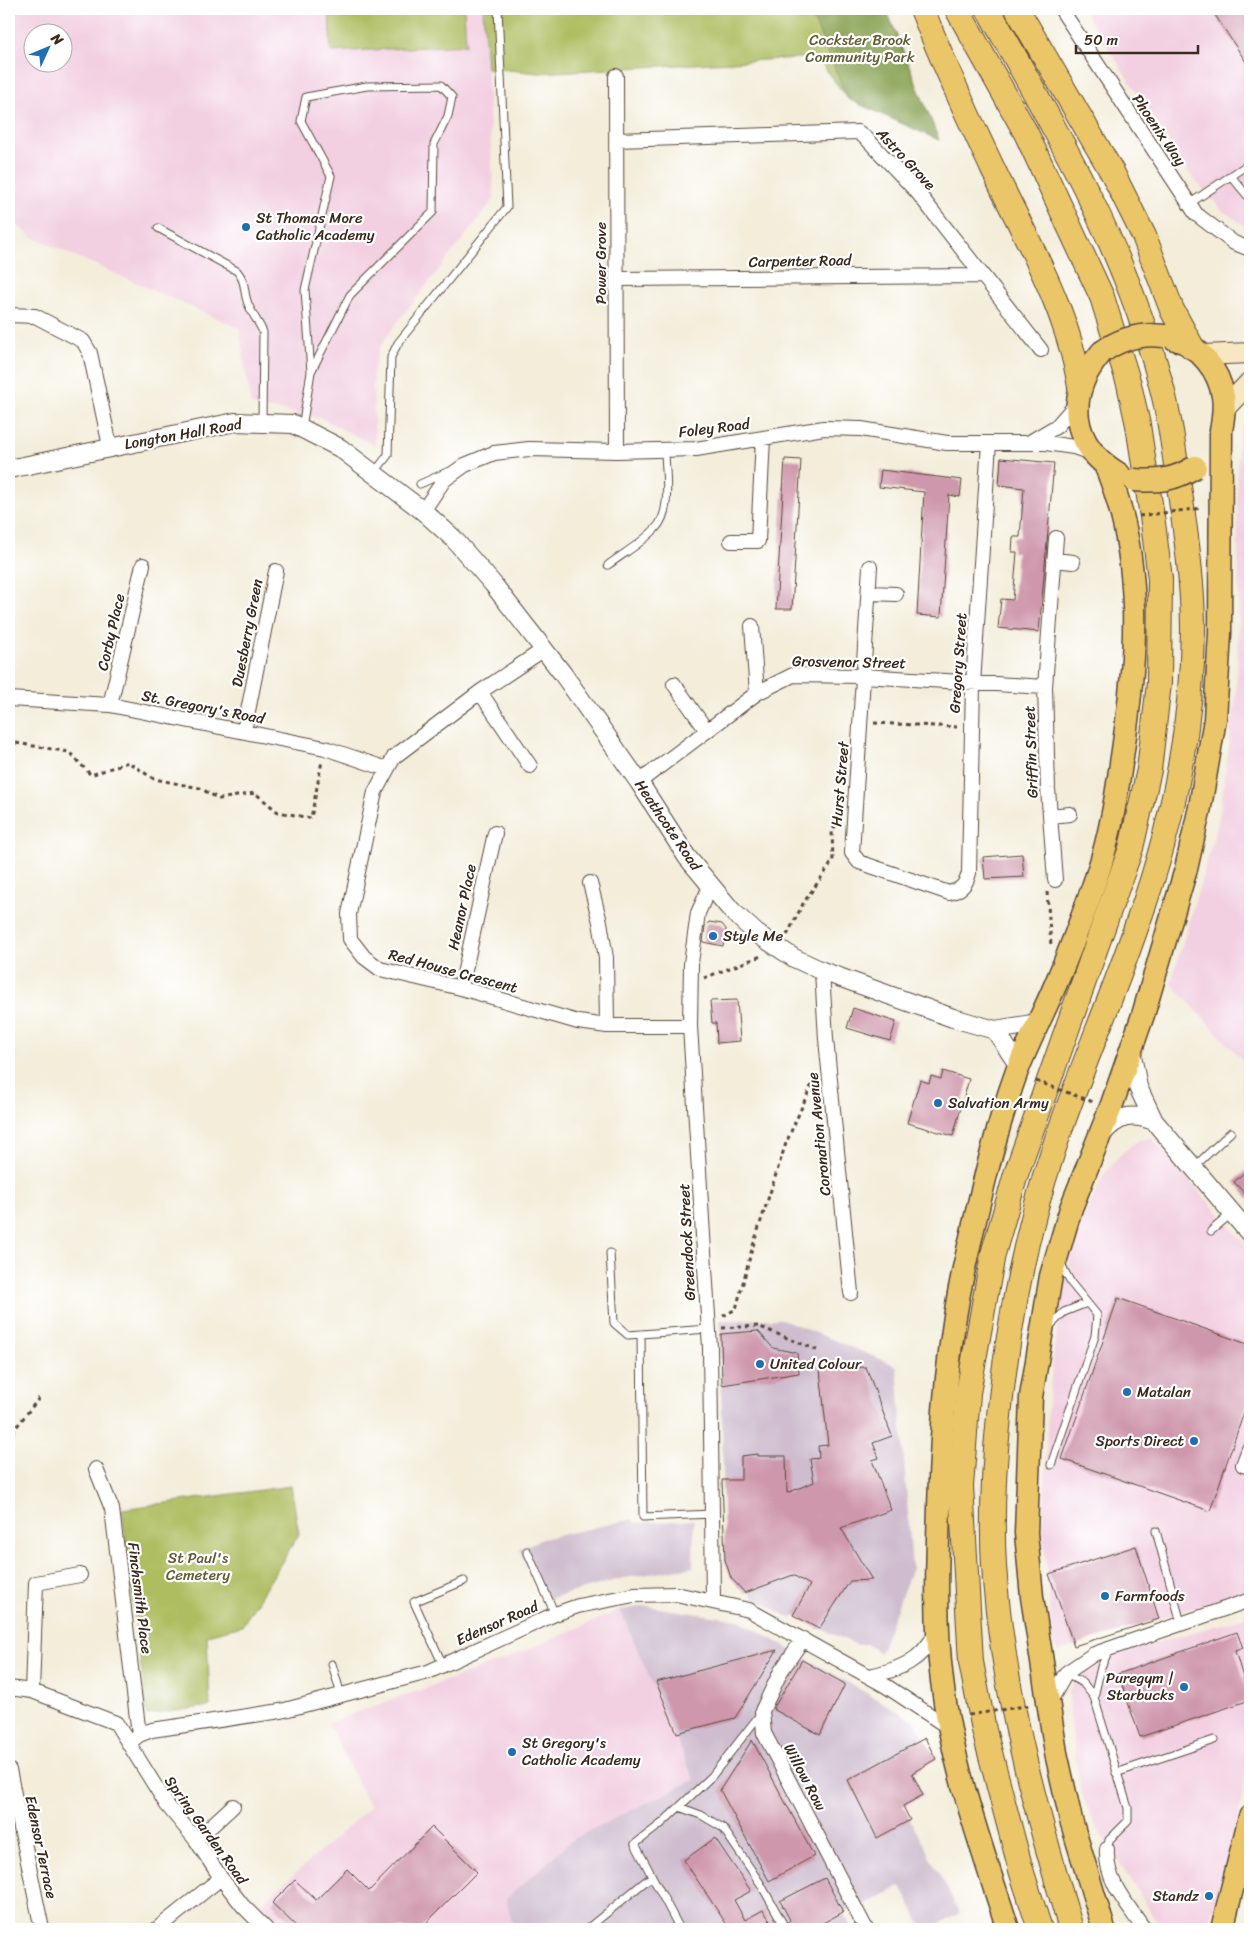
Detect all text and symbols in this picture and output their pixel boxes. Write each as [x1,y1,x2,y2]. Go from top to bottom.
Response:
north arrow [22,22,72,72]
scale bar [1076,22,1199,54]
text: N [44,26,70,52]
park label: Cockster Brook Community Park [805,27,916,70]
text: 50 m [1084,27,1119,53]
street label: Phoenix Way [1125,88,1193,172]
street label: Astro Grove [869,121,942,196]
place label: St Thomas More Catholic Academy [256,205,375,248]
marker: St Thomas More Catholic Academy [240,221,252,233]
street label: Power Grove [588,221,614,304]
street label: Carpenter Road [748,247,853,275]
street label: Longton Hall Road [122,411,245,457]
street label: Foley Road [677,411,752,445]
street label: Duesberry Green [224,577,270,689]
street label: Corby Place [90,591,133,673]
street label: Gregory Street [942,612,974,714]
street label: Grosvenor Street [792,648,907,676]
street label: St. Gregory's Road [139,682,268,732]
street label: Griffin Street [1016,705,1046,799]
street label: Hurst Street [823,739,857,828]
street label: Heathcote Road [628,774,709,877]
street label: Heanor Place [440,861,484,953]
place label: Style Me [723,923,783,949]
marker: Style Me [707,930,719,942]
street label: Red House Crescent [386,941,521,1001]
street label: Coronation Avenue [800,1071,838,1197]
place label: Salvation Army [948,1090,1049,1116]
marker: Salvation Army [932,1097,944,1109]
street label: Greendock Street [671,1182,703,1301]
place label: United Colour [770,1351,862,1377]
marker: United Colour [754,1358,766,1370]
place label: Matalan [1137,1379,1191,1405]
marker: Matalan [1121,1386,1133,1398]
place label: Sports Direct [1096,1428,1184,1454]
marker: Sports Direct [1188,1435,1200,1447]
street label: Finchsmith Place [120,1541,160,1656]
park label: St Paul's Cemetery [166,1545,230,1588]
place label: Farmfoods [1115,1583,1185,1609]
marker: Farmfoods [1099,1590,1111,1602]
street label: Edensor Road [452,1593,543,1653]
place label: Puregym | Starbucks [1106,1665,1175,1708]
marker: Puregym | Starbucks [1178,1681,1190,1693]
place label: St Gregory's Catholic Academy [522,1730,641,1773]
street label: Willow Row [776,1739,834,1816]
marker: St Gregory's Catholic Academy [506,1746,518,1758]
street label: Spring Garden Road [157,1770,255,1891]
street label: Edensor Terrace [17,1793,65,1901]
place label: Standz [1152,1883,1200,1909]
marker: Standz [1203,1890,1215,1902]

